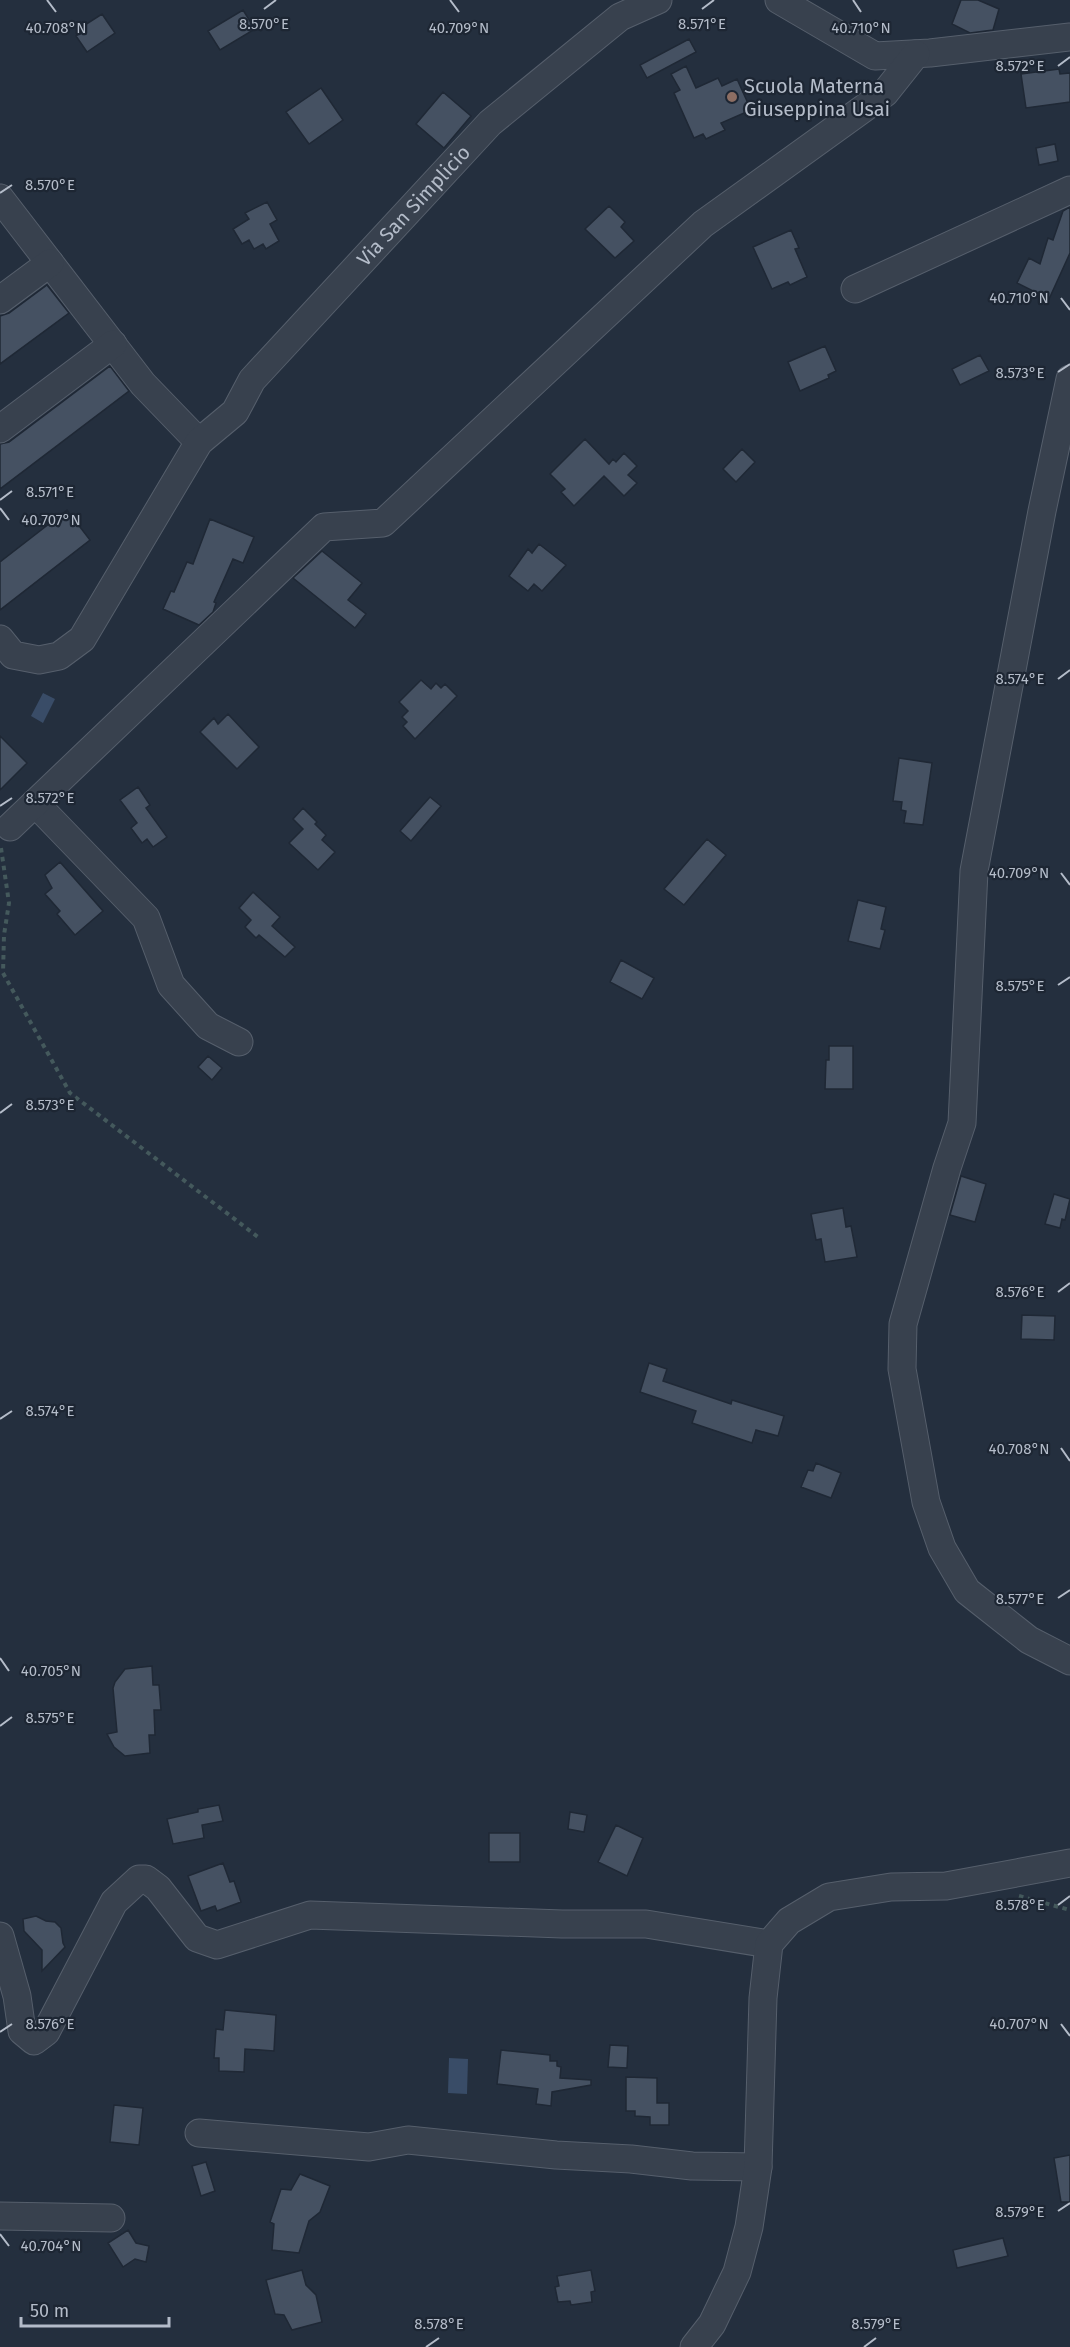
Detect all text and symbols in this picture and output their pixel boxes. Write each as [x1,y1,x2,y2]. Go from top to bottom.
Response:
text: 8.570°E [239,15,289,33]
text: 8.571°E [678,15,726,33]
text: 40.708°N [25,19,87,37]
text: 40.709°N [429,19,489,37]
text: 40.710°N [831,19,891,37]
text: 8.572°E [996,57,1044,75]
place label: Scuola Materna Giuseppina Usai [744,74,890,121]
marker: Scuola Materna Giuseppina Usai [725,90,739,104]
street label: Via San Simplicio [352,140,475,271]
text: 8.570°E [25,176,75,194]
text: 40.710°N [989,289,1049,307]
text: 8.573°E [995,364,1045,382]
text: 8.571°E [26,483,74,501]
text: 40.707°N [21,511,81,529]
text: 8.574°E [995,670,1045,688]
text: 8.572°E [26,789,74,807]
text: 40.709°N [989,864,1049,882]
text: 8.575°E [996,977,1044,995]
text: 8.573°E [25,1096,75,1114]
text: 8.576°E [995,1283,1045,1301]
text: 8.574°E [25,1402,75,1420]
text: 40.708°N [988,1440,1050,1458]
text: 8.577°E [996,1590,1044,1608]
text: 40.705°N [21,1662,81,1680]
text: 8.575°E [26,1709,74,1727]
text: 8.578°E [995,1896,1045,1914]
text: 8.576°E [25,2015,75,2033]
text: 40.707°N [989,2015,1049,2033]
text: 8.579°E [995,2203,1045,2221]
text: 40.704°N [21,2237,81,2255]
scale bar [21,2290,170,2328]
text: 50 m [30,2300,69,2322]
text: 8.578°E [414,2315,464,2333]
text: 8.579°E [851,2315,901,2333]

